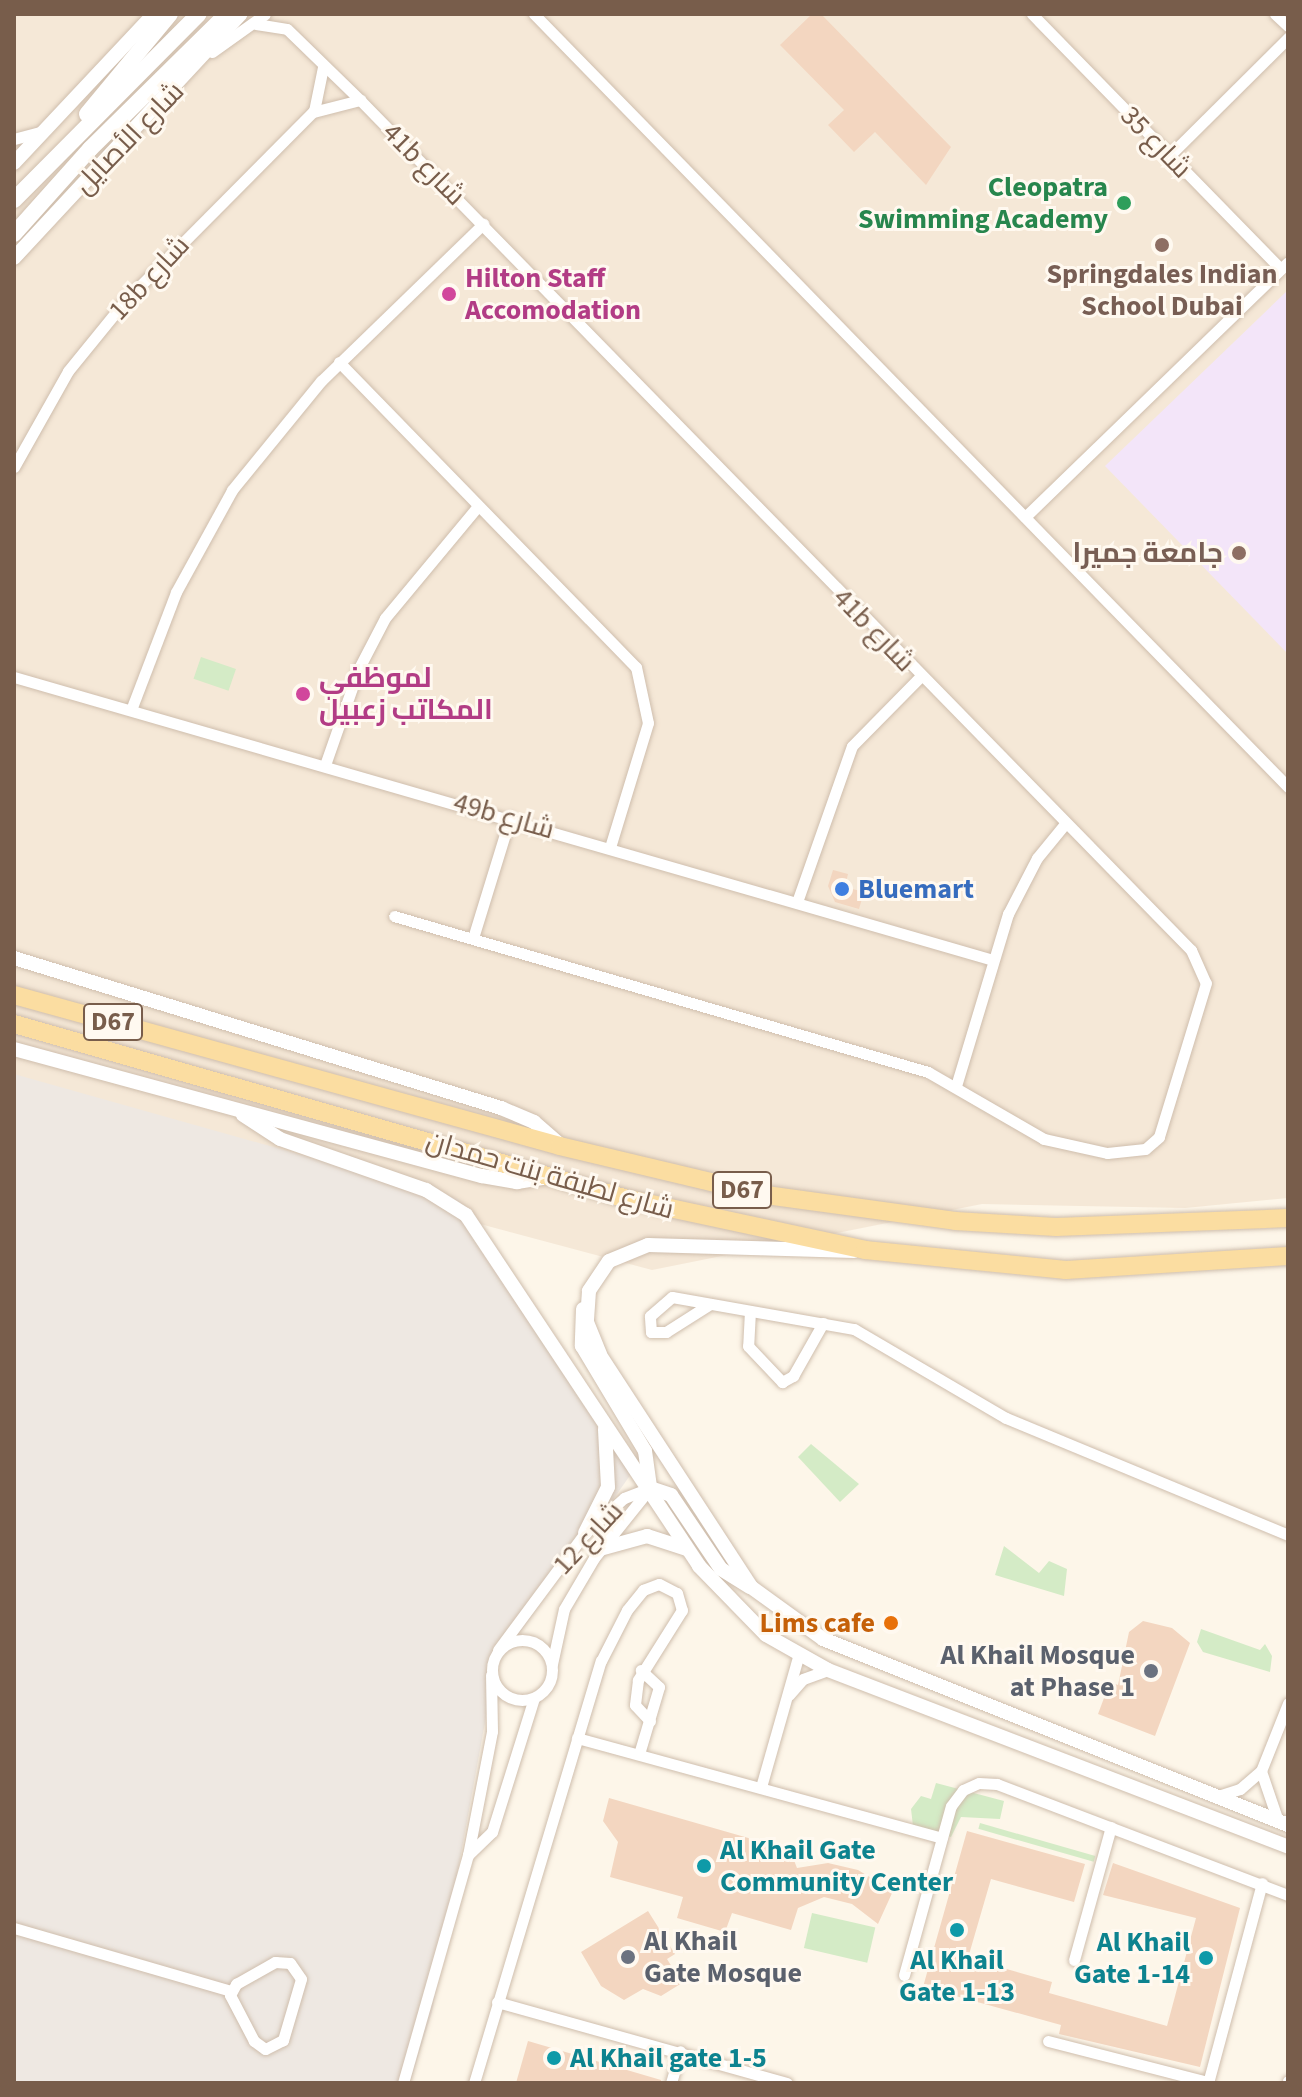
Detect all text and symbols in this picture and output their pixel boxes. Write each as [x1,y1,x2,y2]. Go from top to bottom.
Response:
street label: شارع الأصايل [67,75,191,201]
street label: شارع 35 [1113,99,1199,185]
street label: 41b شارع [376,116,472,212]
place label: Cleopatra Swimming Academy [858,170,1108,236]
marker: Cleopatra Swimming Academy [1115,194,1133,212]
street label: 18b شارع [102,229,196,327]
marker: Springdales Indian School Dubai [1153,236,1171,254]
place label: Springdales Indian School Dubai [1046,257,1278,323]
place label: Hilton Staff Accomodation [465,261,641,327]
marker: Hilton Staff Accomodation [440,285,458,303]
place label: جامعة جميرا [1072,536,1223,570]
marker: جامعة جميرا [1230,544,1248,562]
street label: 41b شارع [826,581,922,679]
place label: لموظفي المكاتب زعبيل [319,661,493,727]
marker: لموظفي المكاتب زعبيل [294,685,312,703]
street label: 49b شارع [450,786,558,846]
place label: Bluemart [858,872,974,906]
marker: Bluemart [833,880,851,898]
road number: D67 [83,1000,143,1044]
street label: شارع لطيفة بنت حمدان [422,1124,678,1226]
road number: D67 [712,1168,772,1212]
street label: شارع 12 [546,1494,630,1582]
place label: Lims cafe [759,1606,875,1640]
marker: Lims cafe [882,1614,900,1632]
place label: Al Khail Mosque at Phase 1 [940,1638,1135,1704]
marker: Al Khail Mosque at Phase 1 [1142,1662,1160,1680]
place label: Al Khail Gate Community Center [720,1833,953,1899]
marker: Al Khail Gate Community Center [695,1857,713,1875]
marker: Al Khail Gate 1-13 [948,1921,966,1939]
place label: Al Khail Gate Mosque [644,1924,802,1990]
place label: Al Khail Gate 1-14 [1074,1925,1190,1991]
place label: Al Khail Gate 1-13 [899,1943,1015,2009]
marker: Al Khail Gate Mosque [619,1948,637,1966]
marker: Al Khail Gate 1-14 [1197,1949,1215,1967]
place label: Al Khail gate 1-5 [570,2041,767,2075]
marker: Al Khail gate 1-5 [545,2049,563,2067]

